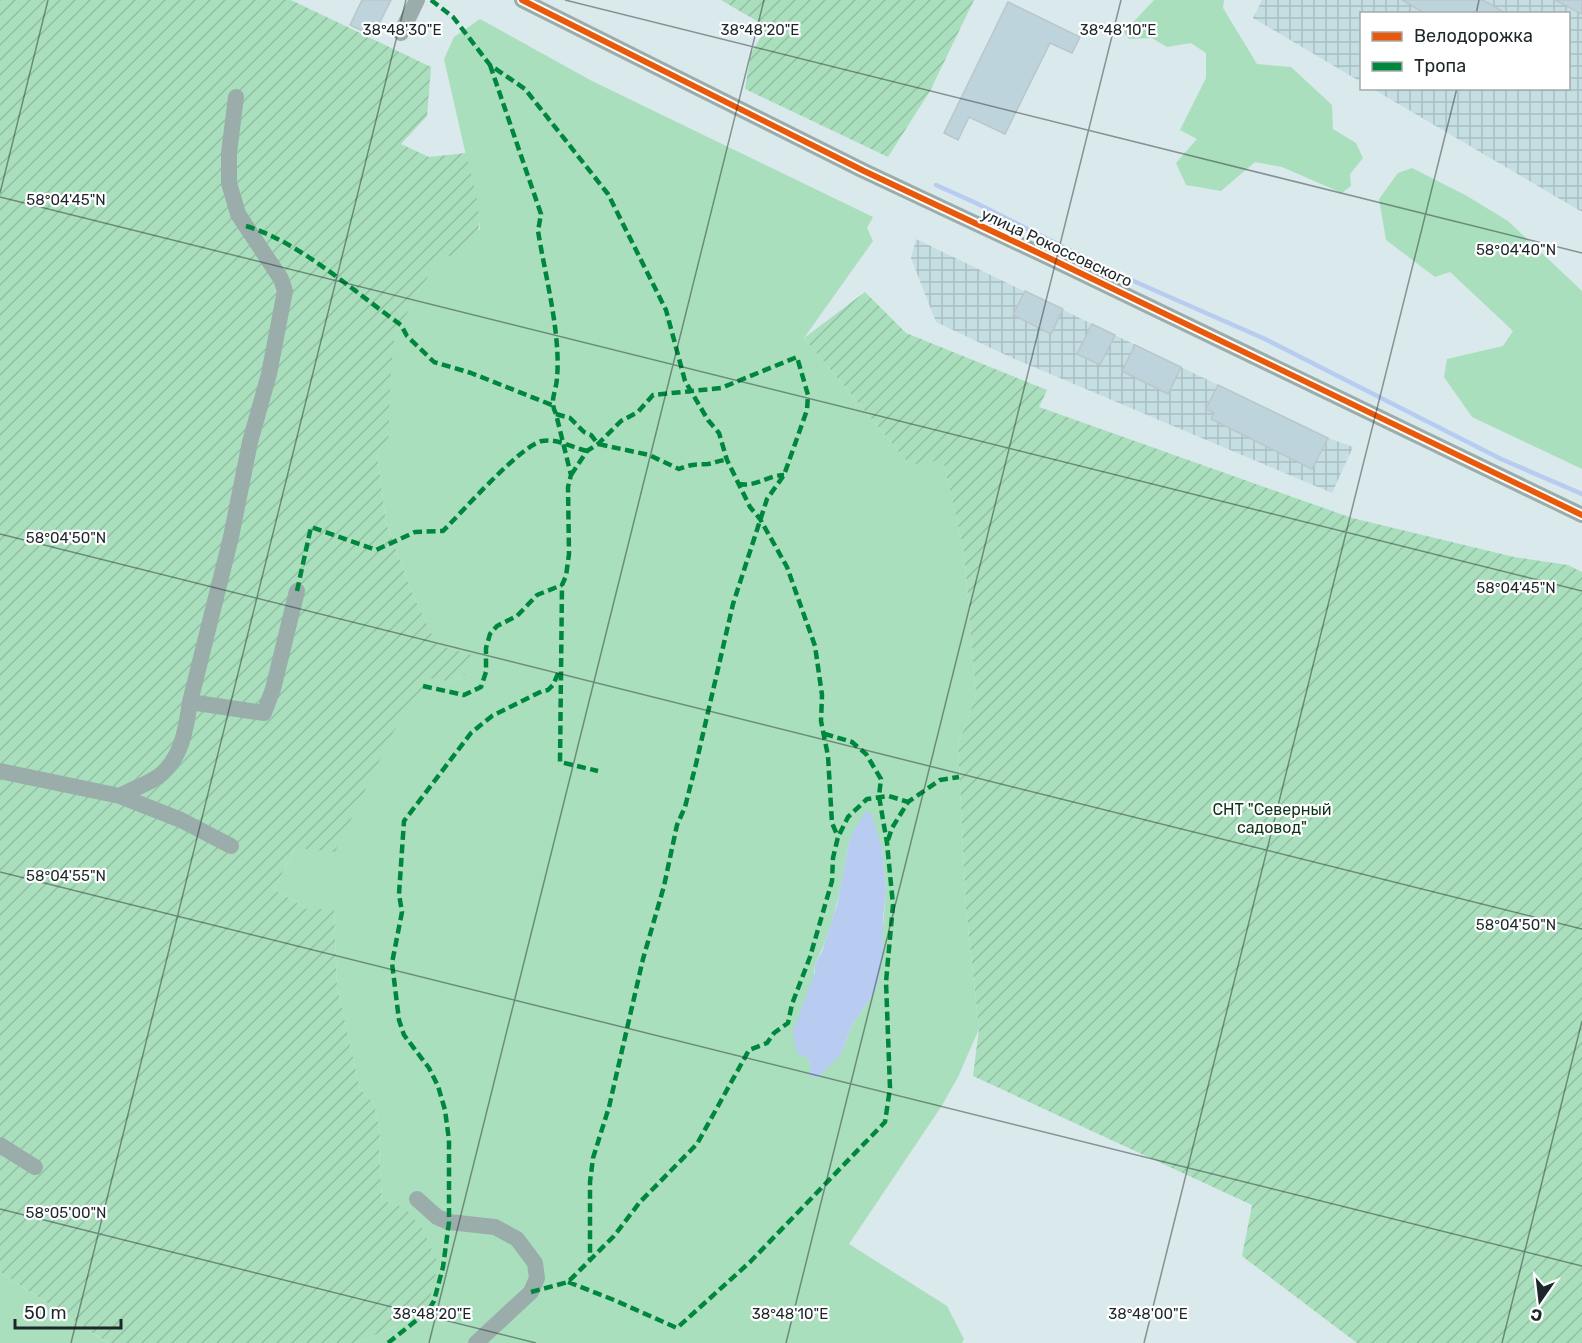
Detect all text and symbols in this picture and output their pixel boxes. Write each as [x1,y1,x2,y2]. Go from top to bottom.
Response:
legend [1360,12,1570,90]
text: 38°48'30"E [362,21,442,39]
text: 38°48'20"E [721,21,799,39]
text: 38°48'10"E [1080,21,1156,39]
text: Велодорожка [1414,25,1533,47]
text: Тропа [1414,55,1466,77]
text: 58°04'45"N [26,191,106,209]
street label: улица Рокоссовского [978,204,1135,291]
text: 58°04'40"N [1476,241,1556,259]
text: 58°04'50"N [26,529,106,547]
text: 58°04'45"N [1476,579,1556,597]
park label: СНТ "Северный садовод" [1212,800,1332,837]
text: 58°04'55"N [26,867,106,885]
text: 58°04'50"N [1476,916,1556,934]
text: 58°05'00"N [25,1204,107,1222]
north arrow [1510,1271,1570,1331]
scale bar [15,1292,122,1330]
text: 50 m [24,1302,67,1324]
text: С [1529,1304,1544,1326]
text: 38°48'20"E [393,1305,471,1323]
text: 38°48'10"E [752,1305,828,1323]
text: 38°48'00"E [1108,1305,1188,1323]

